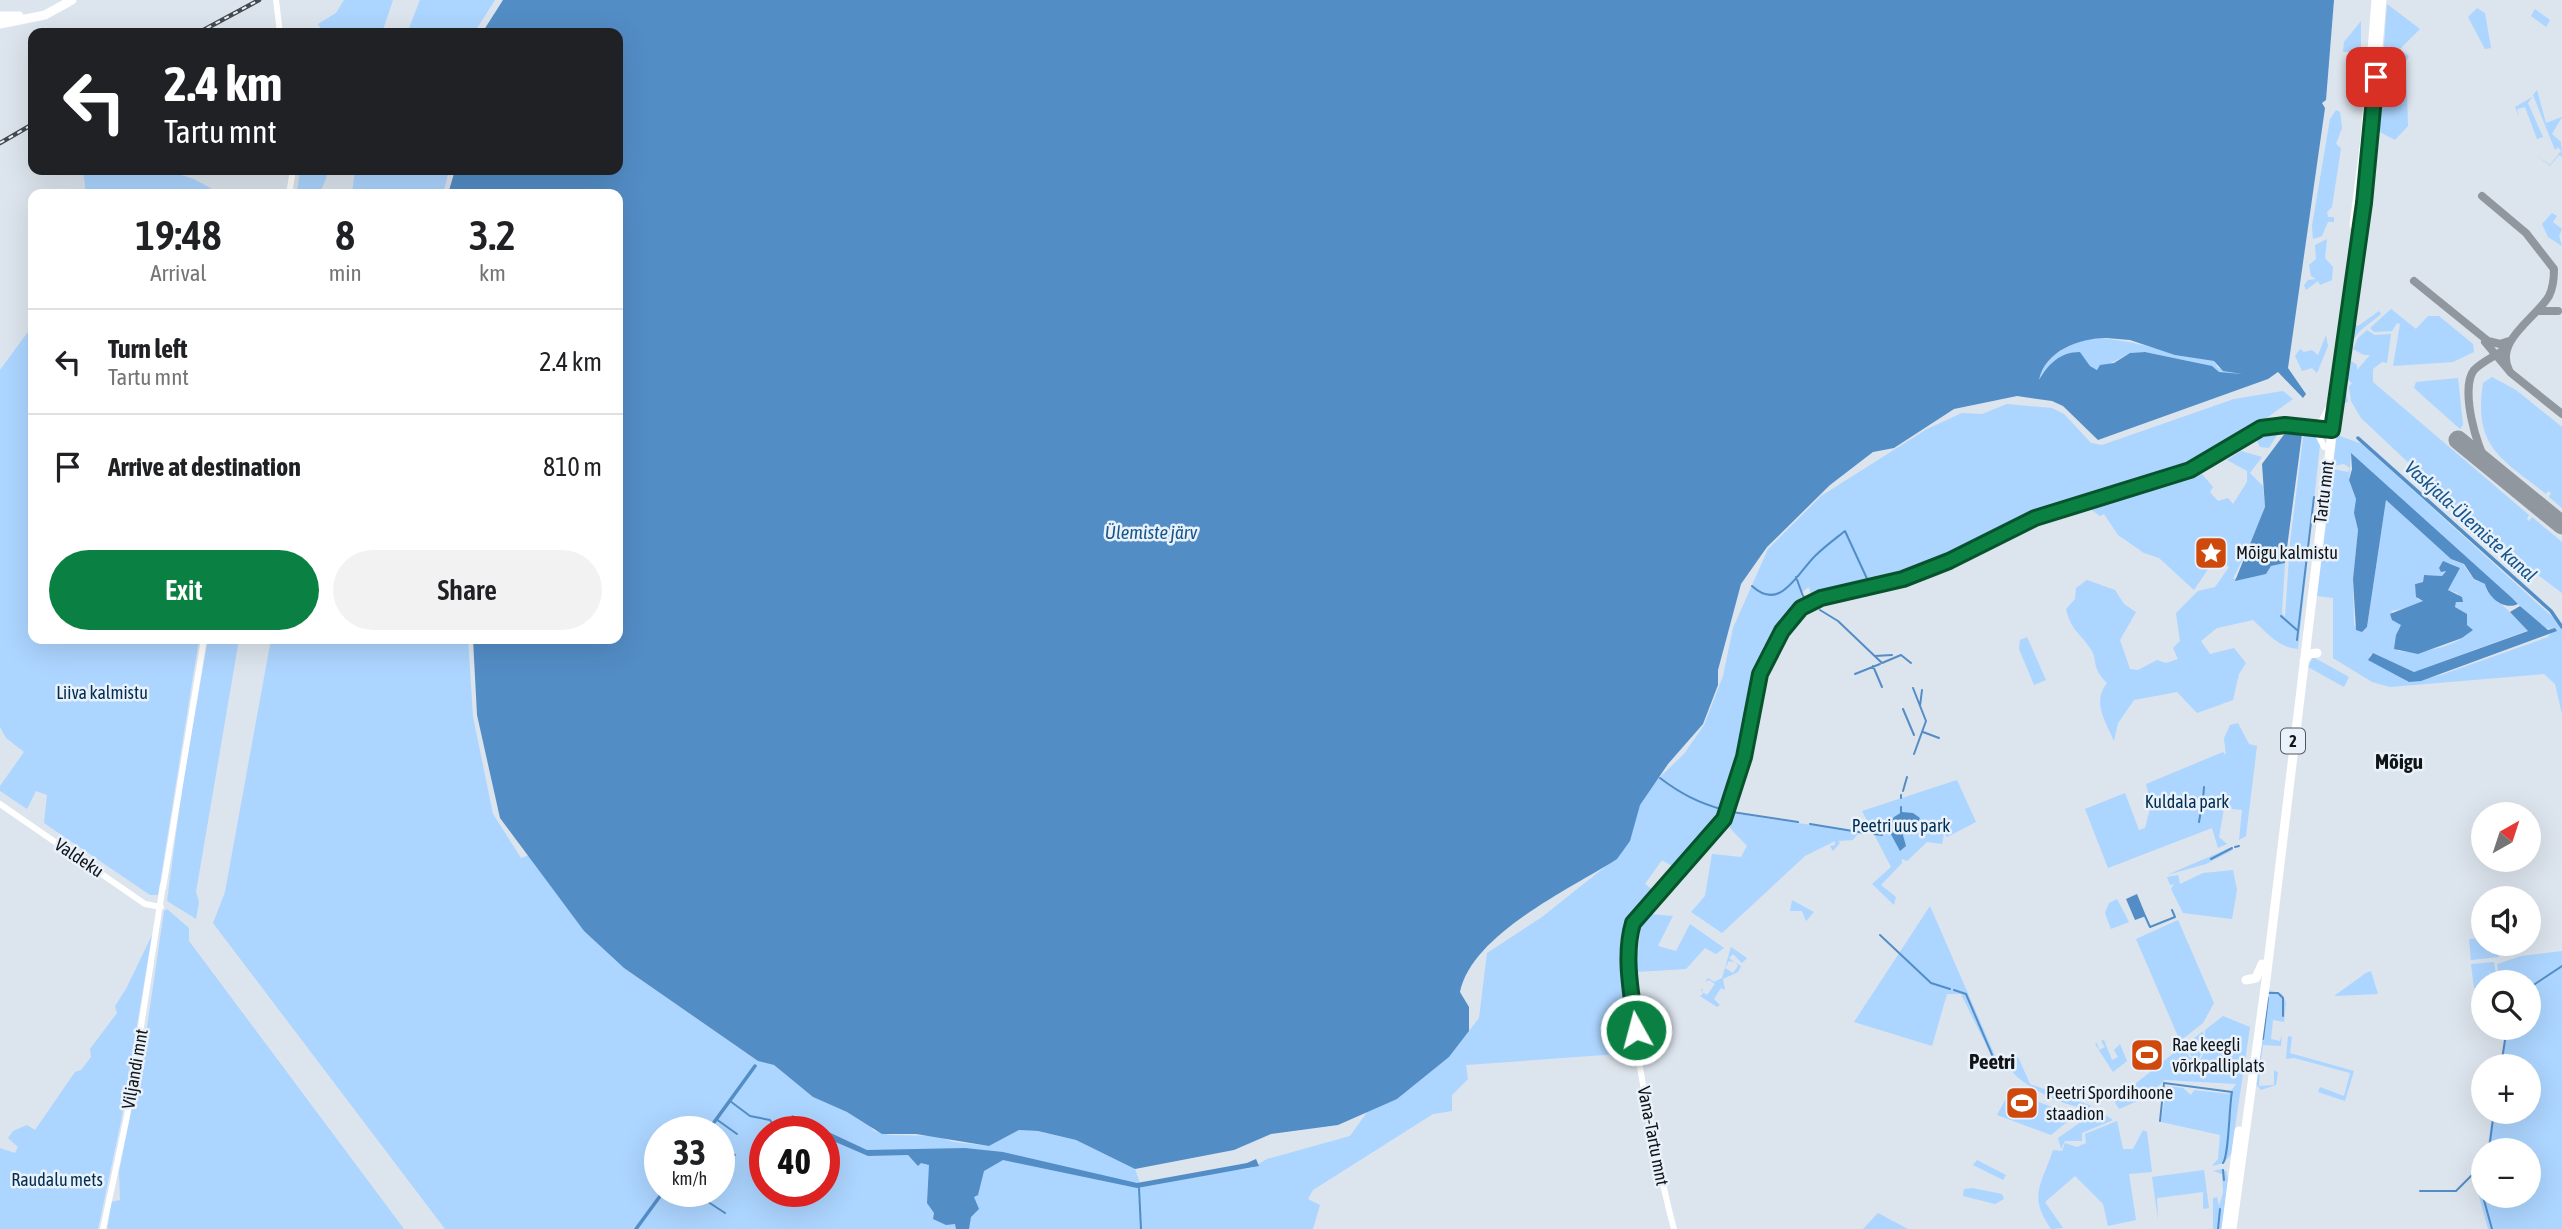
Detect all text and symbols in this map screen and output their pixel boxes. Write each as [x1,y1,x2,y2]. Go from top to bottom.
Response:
pin [2346,47,2406,107]
text: 2.4 km [164,55,282,111]
icon: left [49,56,140,147]
icon: arrive [2357,58,2395,96]
text: Tartu mnt [164,113,277,150]
text: 19:48 [135,211,222,259]
text: 8 [335,211,355,259]
text: 3.2 [469,211,516,259]
text: Arrival [150,260,206,286]
text: min [329,260,362,286]
text: km [479,260,506,286]
text: Turn left [108,334,188,364]
icon: left [49,343,87,381]
text: 2.4 km [539,347,602,377]
text: Tartu mnt [108,364,189,390]
icon: arrive [49,448,87,486]
text: Arrive at destination [108,452,301,482]
text: 810 m [543,452,602,482]
water label: Vaskjala-Ülemiste kanal [2400,456,2542,586]
street label: Tartu mnt [2309,459,2338,525]
water label: Ülemiste järv [1105,521,1197,543]
place icon: Mõigu kalmistu [2192,534,2230,572]
place label: Mõigu kalmistu [2236,542,2338,563]
button: Exit [49,550,319,630]
button: Share [333,550,602,630]
park label: Liiva kalmistu [56,682,148,703]
road number: 2 [2281,728,2305,754]
district label: Mõigu [2375,749,2423,773]
park label: Kuldala park [2145,791,2229,812]
north arrow [2471,802,2541,872]
map controls [2471,802,2541,1208]
park label: Peetri uus park [1852,815,1950,836]
street label: Valdeku [51,834,108,882]
button: sound [2471,886,2541,956]
button: search [2471,970,2541,1040]
position arrow [1599,993,1673,1067]
street label: Viljandi mnt [117,1027,152,1111]
place label: Rae keegli võrkpalliplats [2172,1034,2265,1076]
sports icon: Rae keegli võrkpalliplats [2128,1036,2166,1074]
district label: Peetri [1969,1049,2015,1073]
button: + [2471,1054,2541,1124]
place label: Peetri Spordihoone staadion [2046,1082,2173,1124]
street label: Vana-Tartu mnt [1634,1084,1673,1187]
sports icon: Peetri Spordihoone staadion [2003,1084,2041,1122]
speed limit sign: 40 [749,1116,840,1207]
text: 33 [673,1132,706,1172]
button: − [2471,1138,2541,1208]
text: km/h [672,1168,707,1189]
park label: Raudalu mets [11,1169,103,1190]

